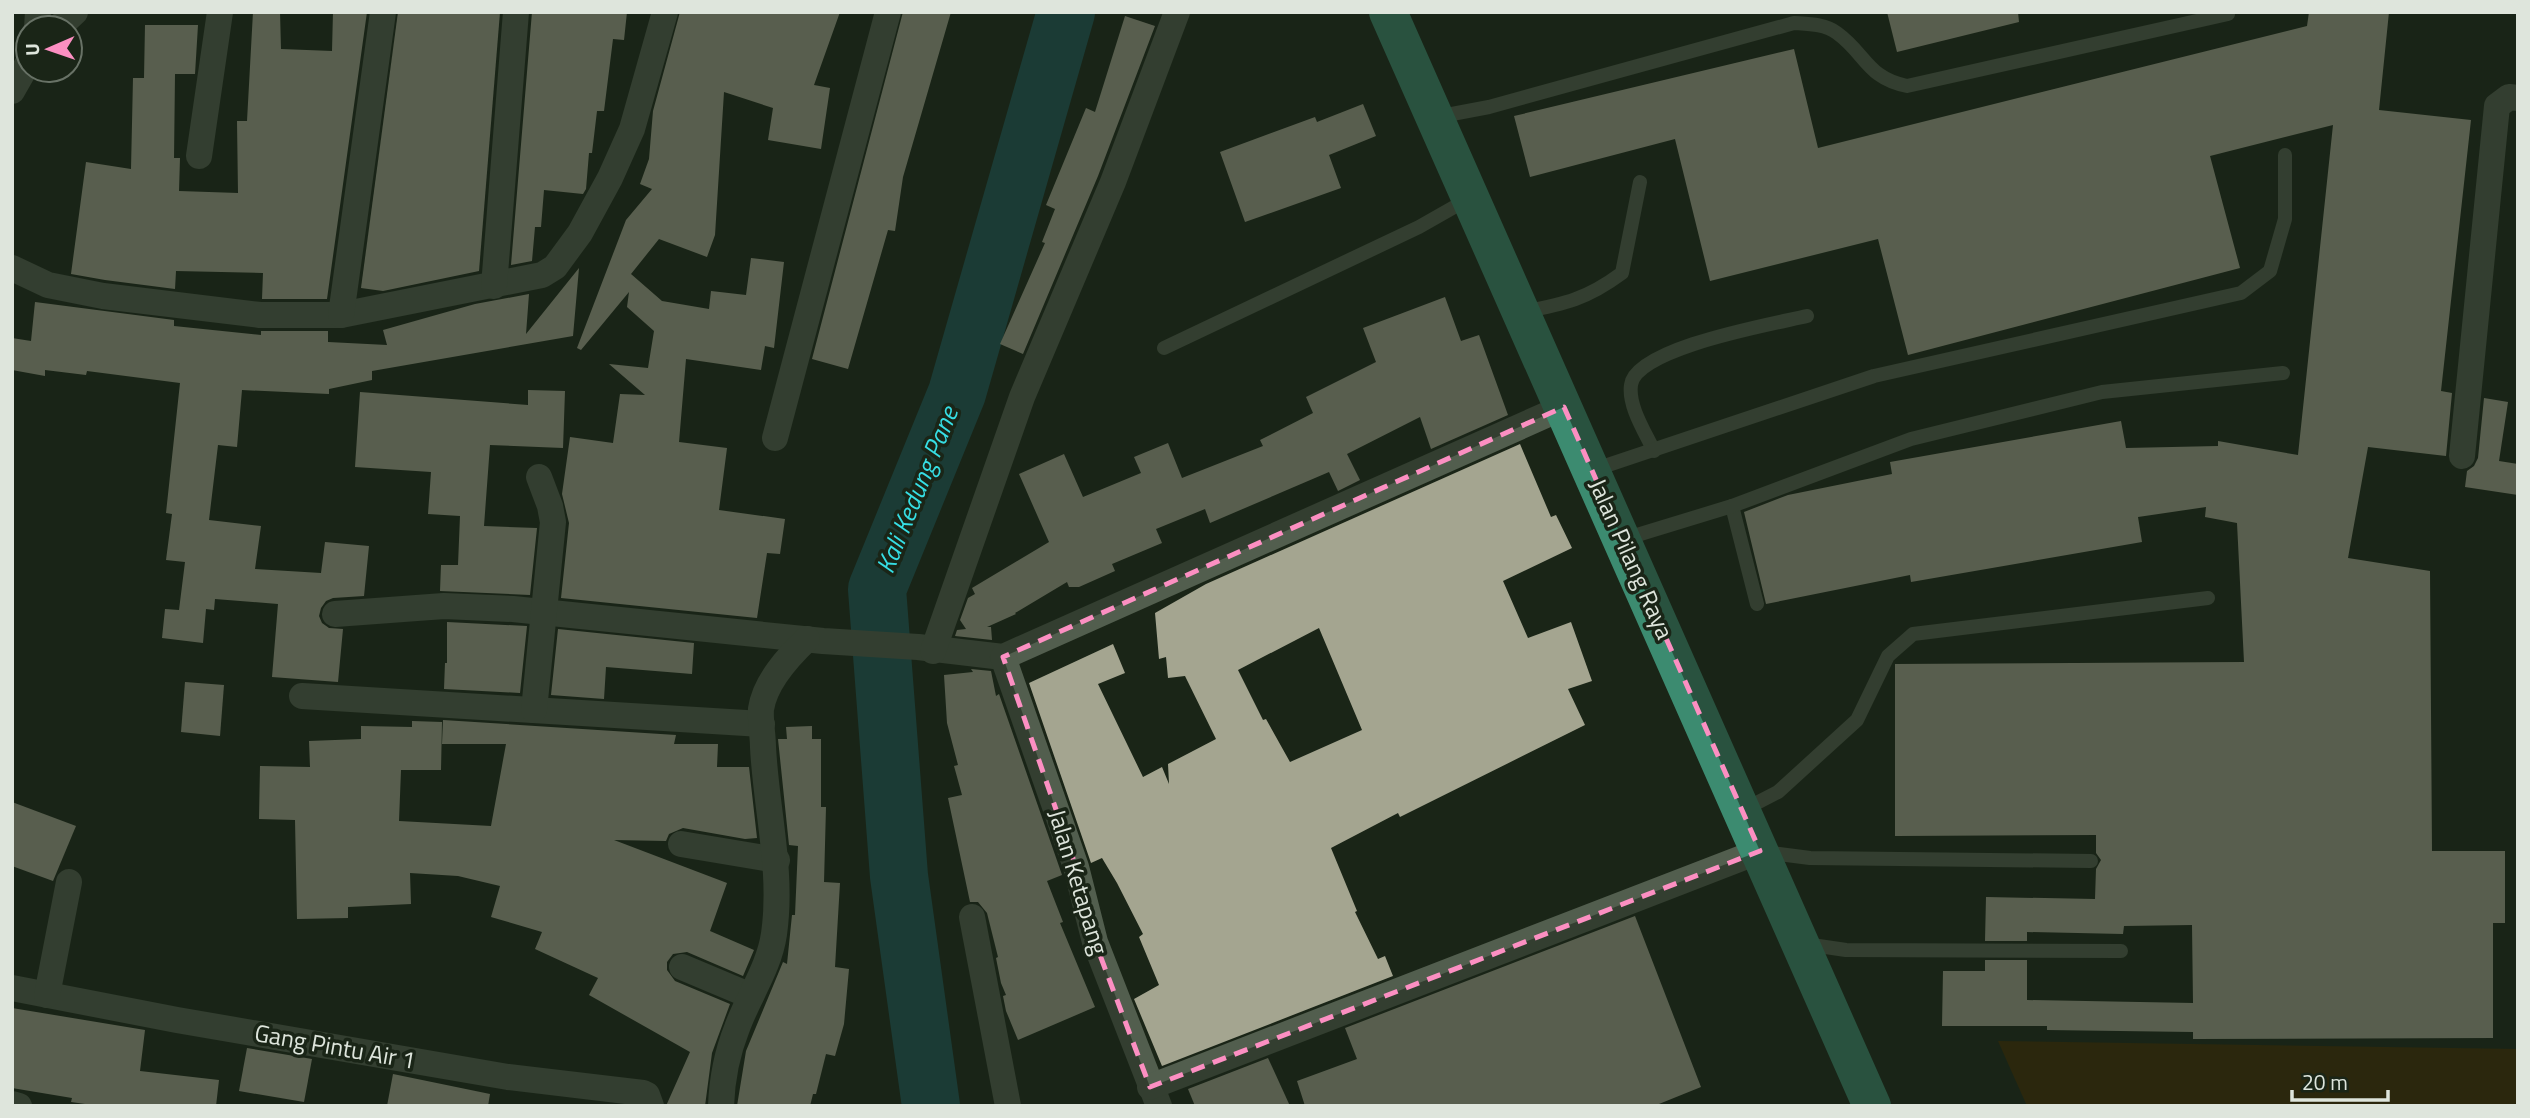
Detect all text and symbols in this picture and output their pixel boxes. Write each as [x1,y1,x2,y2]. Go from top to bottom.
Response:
north arrow [14,14,84,84]
text: U [17,43,46,56]
water label: Kali Kedung Pane [865,399,968,579]
street label: Jalan Pilang Raya [1580,473,1683,645]
street label: Jalan Ketapang [1040,805,1118,959]
street label: Gang Pintu Air 1 [252,1014,418,1078]
scale bar [2292,1058,2388,1102]
text: 20 m [2302,1066,2348,1098]

